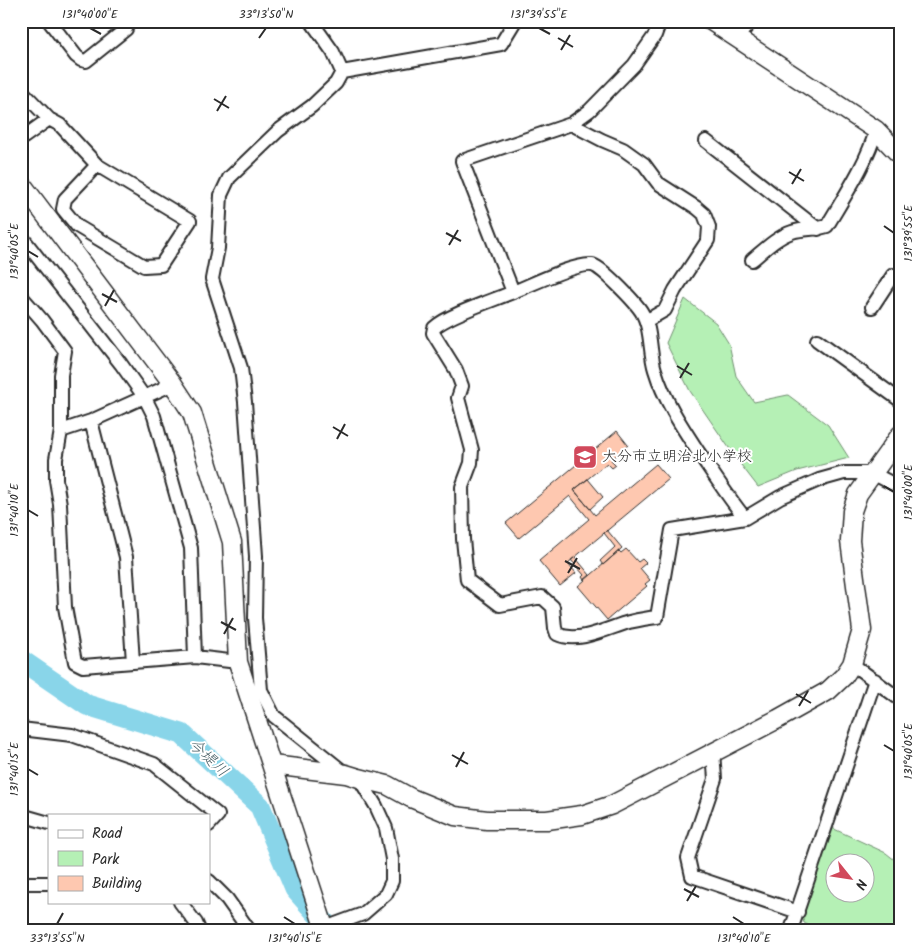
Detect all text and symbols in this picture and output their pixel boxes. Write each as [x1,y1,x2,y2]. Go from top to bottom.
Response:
text: 131°40'00"E [62,5,119,24]
text: 33°13'50"N [239,5,293,24]
text: 131°39'55"E [511,5,568,24]
text: 131°39'55"E [899,204,918,261]
text: 131°40'05"E [5,222,24,279]
school or university icon: 大分市立明治北小学校 [572,444,598,470]
place label: 大分市立明治北小学校 [602,445,752,469]
text: 131°40'00"E [899,463,918,520]
text: 131°40'10"E [5,482,24,537]
text: 131°40'05"E [899,722,918,779]
water label: 今堤川 [182,732,234,784]
text: 131°40'15"E [5,741,24,796]
legend [48,814,210,904]
text: Road [92,822,123,846]
text: Park [92,848,120,872]
north arrow [824,854,874,904]
text: Building [92,872,142,896]
text: N [849,875,872,893]
text: 33°13'55"N [29,929,85,948]
text: 131°40'15"E [268,929,323,948]
text: 131°40'10"E [717,929,772,948]

